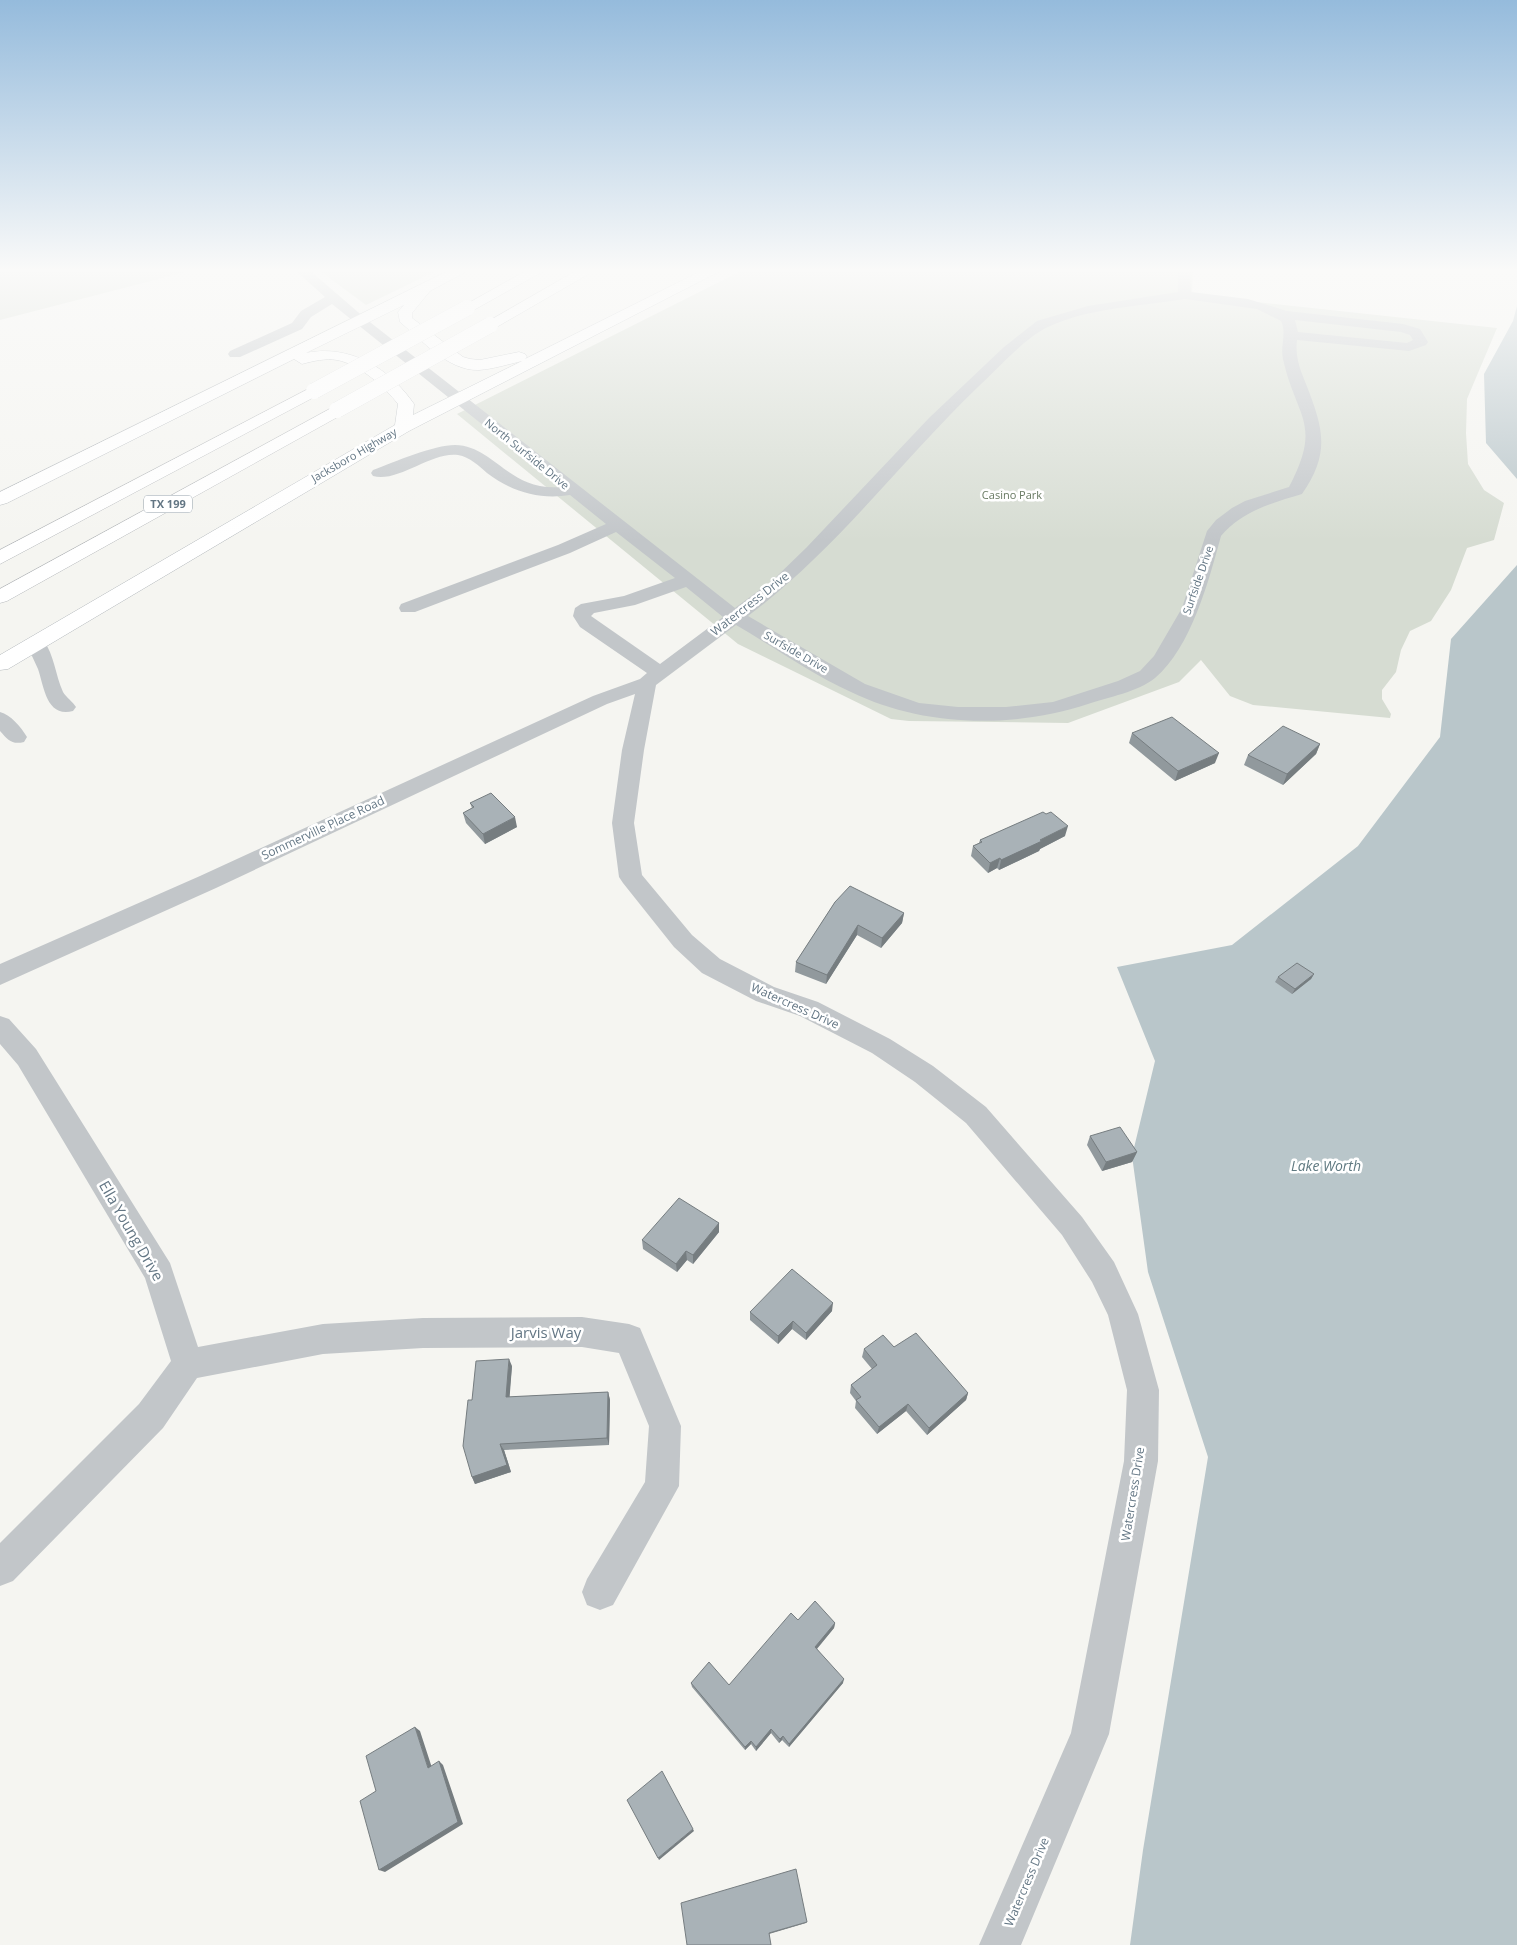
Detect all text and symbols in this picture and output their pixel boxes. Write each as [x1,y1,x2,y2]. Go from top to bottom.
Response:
street label: North Surfside Drive [482,415,573,492]
street label: Jacksboro Highway [307,424,400,486]
park label: Casino Park [982,487,1042,502]
road number: TX 199 [144,496,192,512]
street label: Surfside Drive [1179,544,1216,616]
street label: Watercress Drive [707,568,793,640]
street label: Surfside Drive [761,627,831,676]
street label: Sommerville Place Road [259,792,387,864]
street label: Watercress Drive [748,978,842,1033]
water label: Lake Worth [1291,1156,1361,1175]
street label: Ella Young Drive [95,1177,169,1284]
street label: Jarvis Way [509,1322,582,1342]
street label: Watercress Drive [1117,1445,1148,1542]
street label: Watercress Drive [1000,1835,1053,1929]

